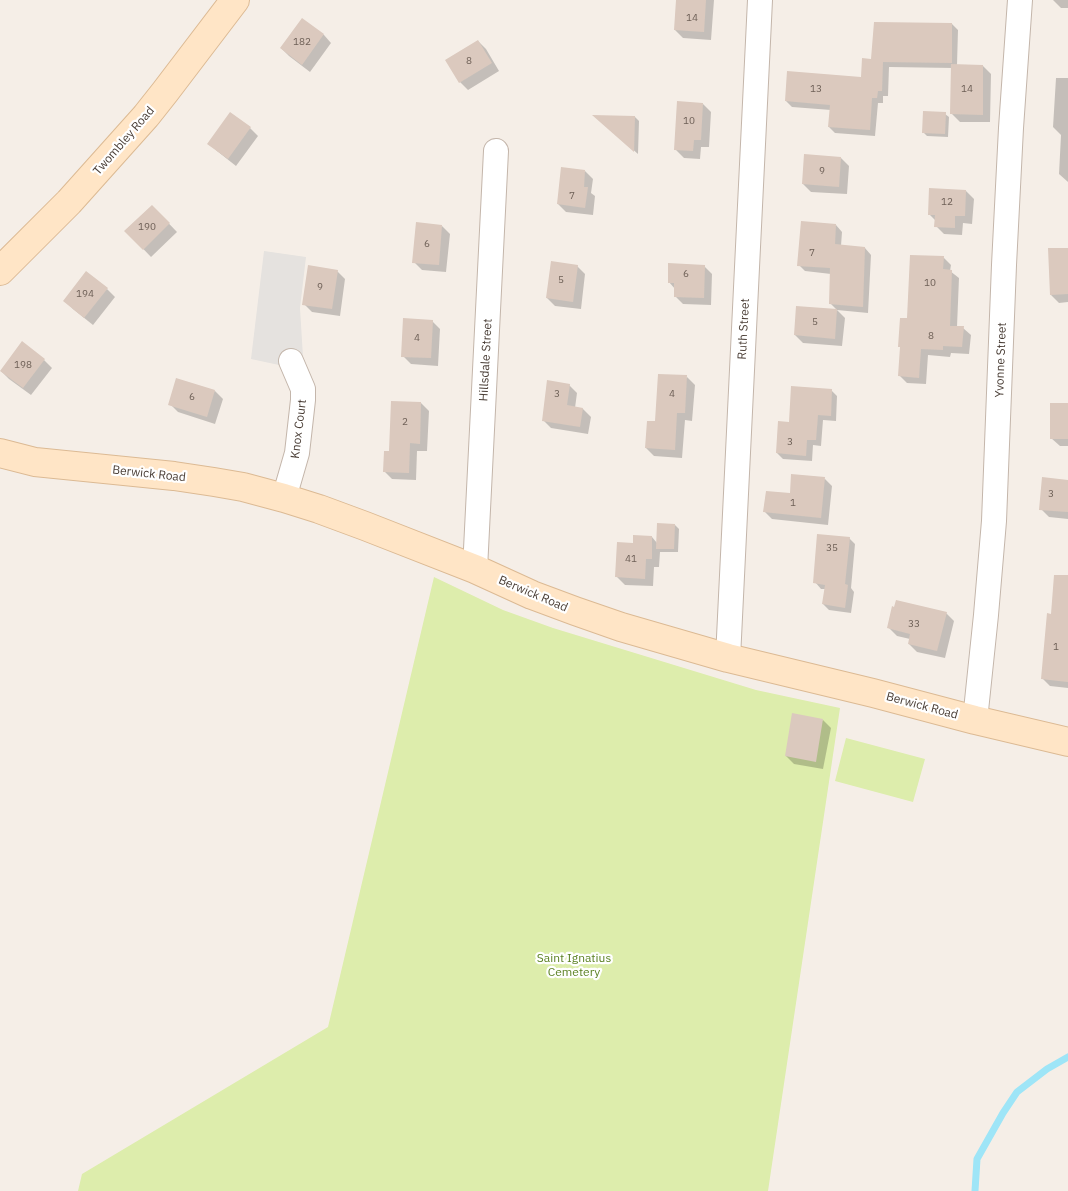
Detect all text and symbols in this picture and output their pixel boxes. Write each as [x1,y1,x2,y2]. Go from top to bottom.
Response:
house number: 14 [686,12,698,24]
house number: 182 [293,36,311,48]
house number: 8 [466,55,472,67]
house number: 13 [810,83,822,95]
house number: 14 [961,83,973,95]
street label: Twombley Road [90,104,158,178]
house number: 10 [683,115,695,127]
house number: 9 [819,165,825,177]
house number: 7 [569,190,575,202]
house number: 12 [941,196,953,208]
house number: 190 [138,221,156,233]
house number: 6 [424,238,430,250]
house number: 7 [809,247,815,259]
house number: 6 [683,268,689,280]
house number: 5 [558,274,564,286]
house number: 10 [924,277,936,289]
house number: 9 [317,281,323,293]
house number: 194 [76,288,94,300]
street label: Ruth Street [735,298,753,360]
house number: 5 [812,316,818,328]
street label: Hillsdale Street [477,318,495,402]
street label: Yvonne Street [992,322,1010,398]
house number: 8 [928,330,934,342]
house number: 4 [414,332,420,344]
house number: 198 [14,359,32,371]
house number: 3 [554,388,560,400]
house number: 4 [669,388,675,400]
house number: 6 [189,391,195,403]
street label: Knox Court [288,399,310,459]
house number: 2 [402,416,408,428]
house number: 3 [787,436,793,448]
street label: Berwick Road [112,463,186,485]
house number: 3 [1048,488,1054,500]
house number: 1 [790,497,796,509]
house number: 35 [826,542,838,554]
house number: 41 [625,553,637,565]
street label: Berwick Road [496,573,570,615]
house number: 33 [908,618,920,630]
house number: 1 [1053,641,1059,653]
street label: Berwick Road [884,689,960,723]
park label: Saint Ignatius Cemetery [537,952,611,980]

